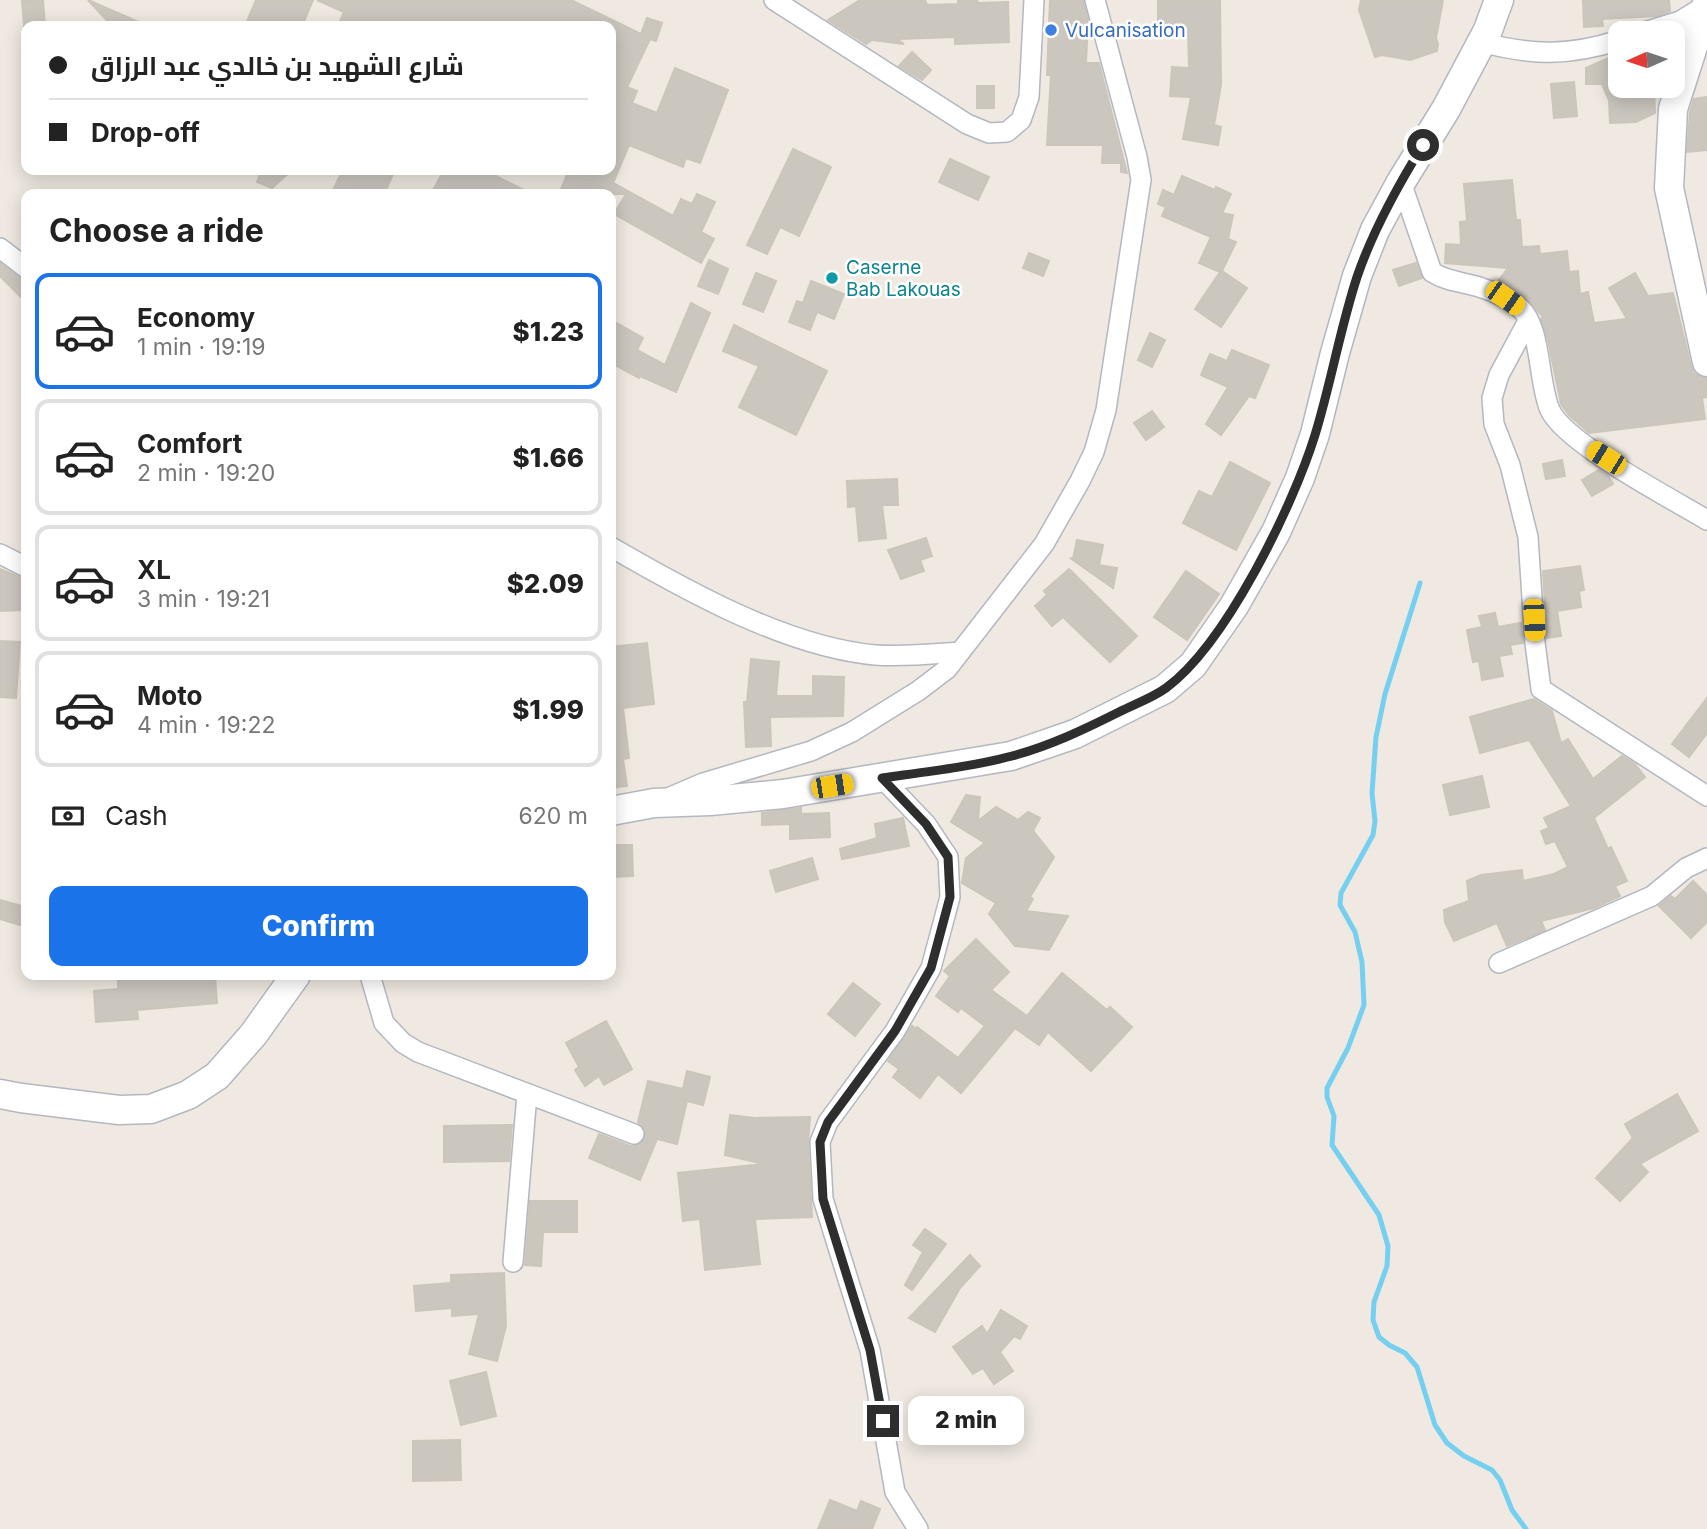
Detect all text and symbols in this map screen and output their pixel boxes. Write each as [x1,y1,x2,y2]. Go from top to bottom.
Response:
place label: Vulcanisation [1065,19,1186,42]
north arrow [1608,21,1685,98]
map controls [1608,21,1685,98]
marker: Vulcanisation [1043,22,1059,38]
text: شارع الشهيد بن خالدي عبد الرزاق [91,50,464,81]
text: Drop-off [91,117,200,148]
route start [1407,129,1439,161]
text: Choose a ride [49,211,264,250]
place label: Caserne Bab Lakouas [846,256,961,301]
marker: Caserne Bab Lakouas [824,270,840,286]
car [1482,277,1529,319]
icon: car [53,300,116,363]
text: Economy [137,302,255,333]
text: $1.23 [513,316,584,347]
text: 1 min · 19:19 [137,333,266,361]
icon: car [53,426,116,489]
text: Comfort [137,428,242,459]
car [1583,438,1630,478]
text: $1.66 [513,442,584,473]
text: 2 min · 19:20 [137,459,275,487]
icon: car [53,552,116,615]
text: XL [137,554,171,585]
text: $2.09 [507,568,584,599]
text: 3 min · 19:21 [137,585,270,613]
car [1523,598,1546,642]
icon: car [53,678,116,741]
text: Moto [137,680,202,711]
text: $1.99 [512,694,584,725]
text: 4 min · 19:22 [137,711,276,739]
car [810,772,855,800]
icon: cash [49,797,87,835]
text: Cash [105,800,168,831]
text: 620 m [519,802,588,830]
button: Confirm [49,886,588,966]
callout: 2 min [908,1396,1023,1446]
route end [867,1405,899,1437]
text: 2 min [935,1406,997,1434]

